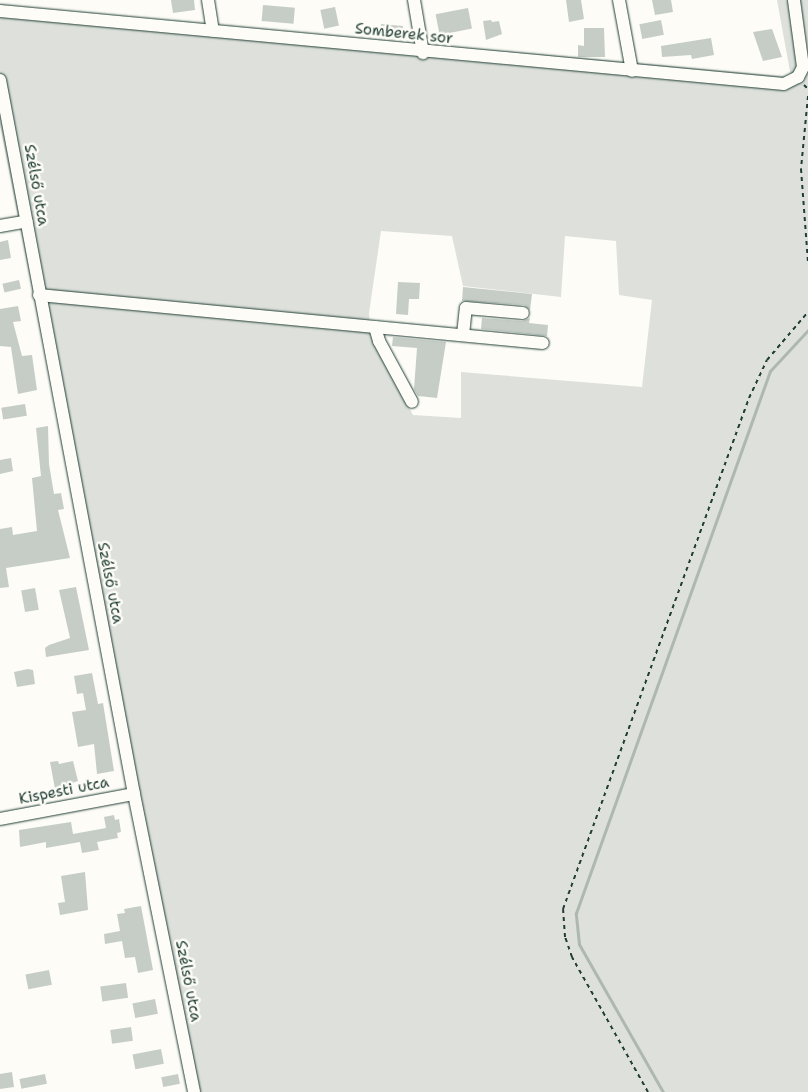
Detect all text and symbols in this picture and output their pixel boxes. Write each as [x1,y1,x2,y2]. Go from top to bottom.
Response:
street label: Somberek sor [354,20,454,48]
street label: Szélső utca [20,143,52,227]
street label: Szélső utca [93,541,127,625]
street label: Kispesti utca [17,773,111,809]
street label: Szélső utca [171,939,205,1023]

